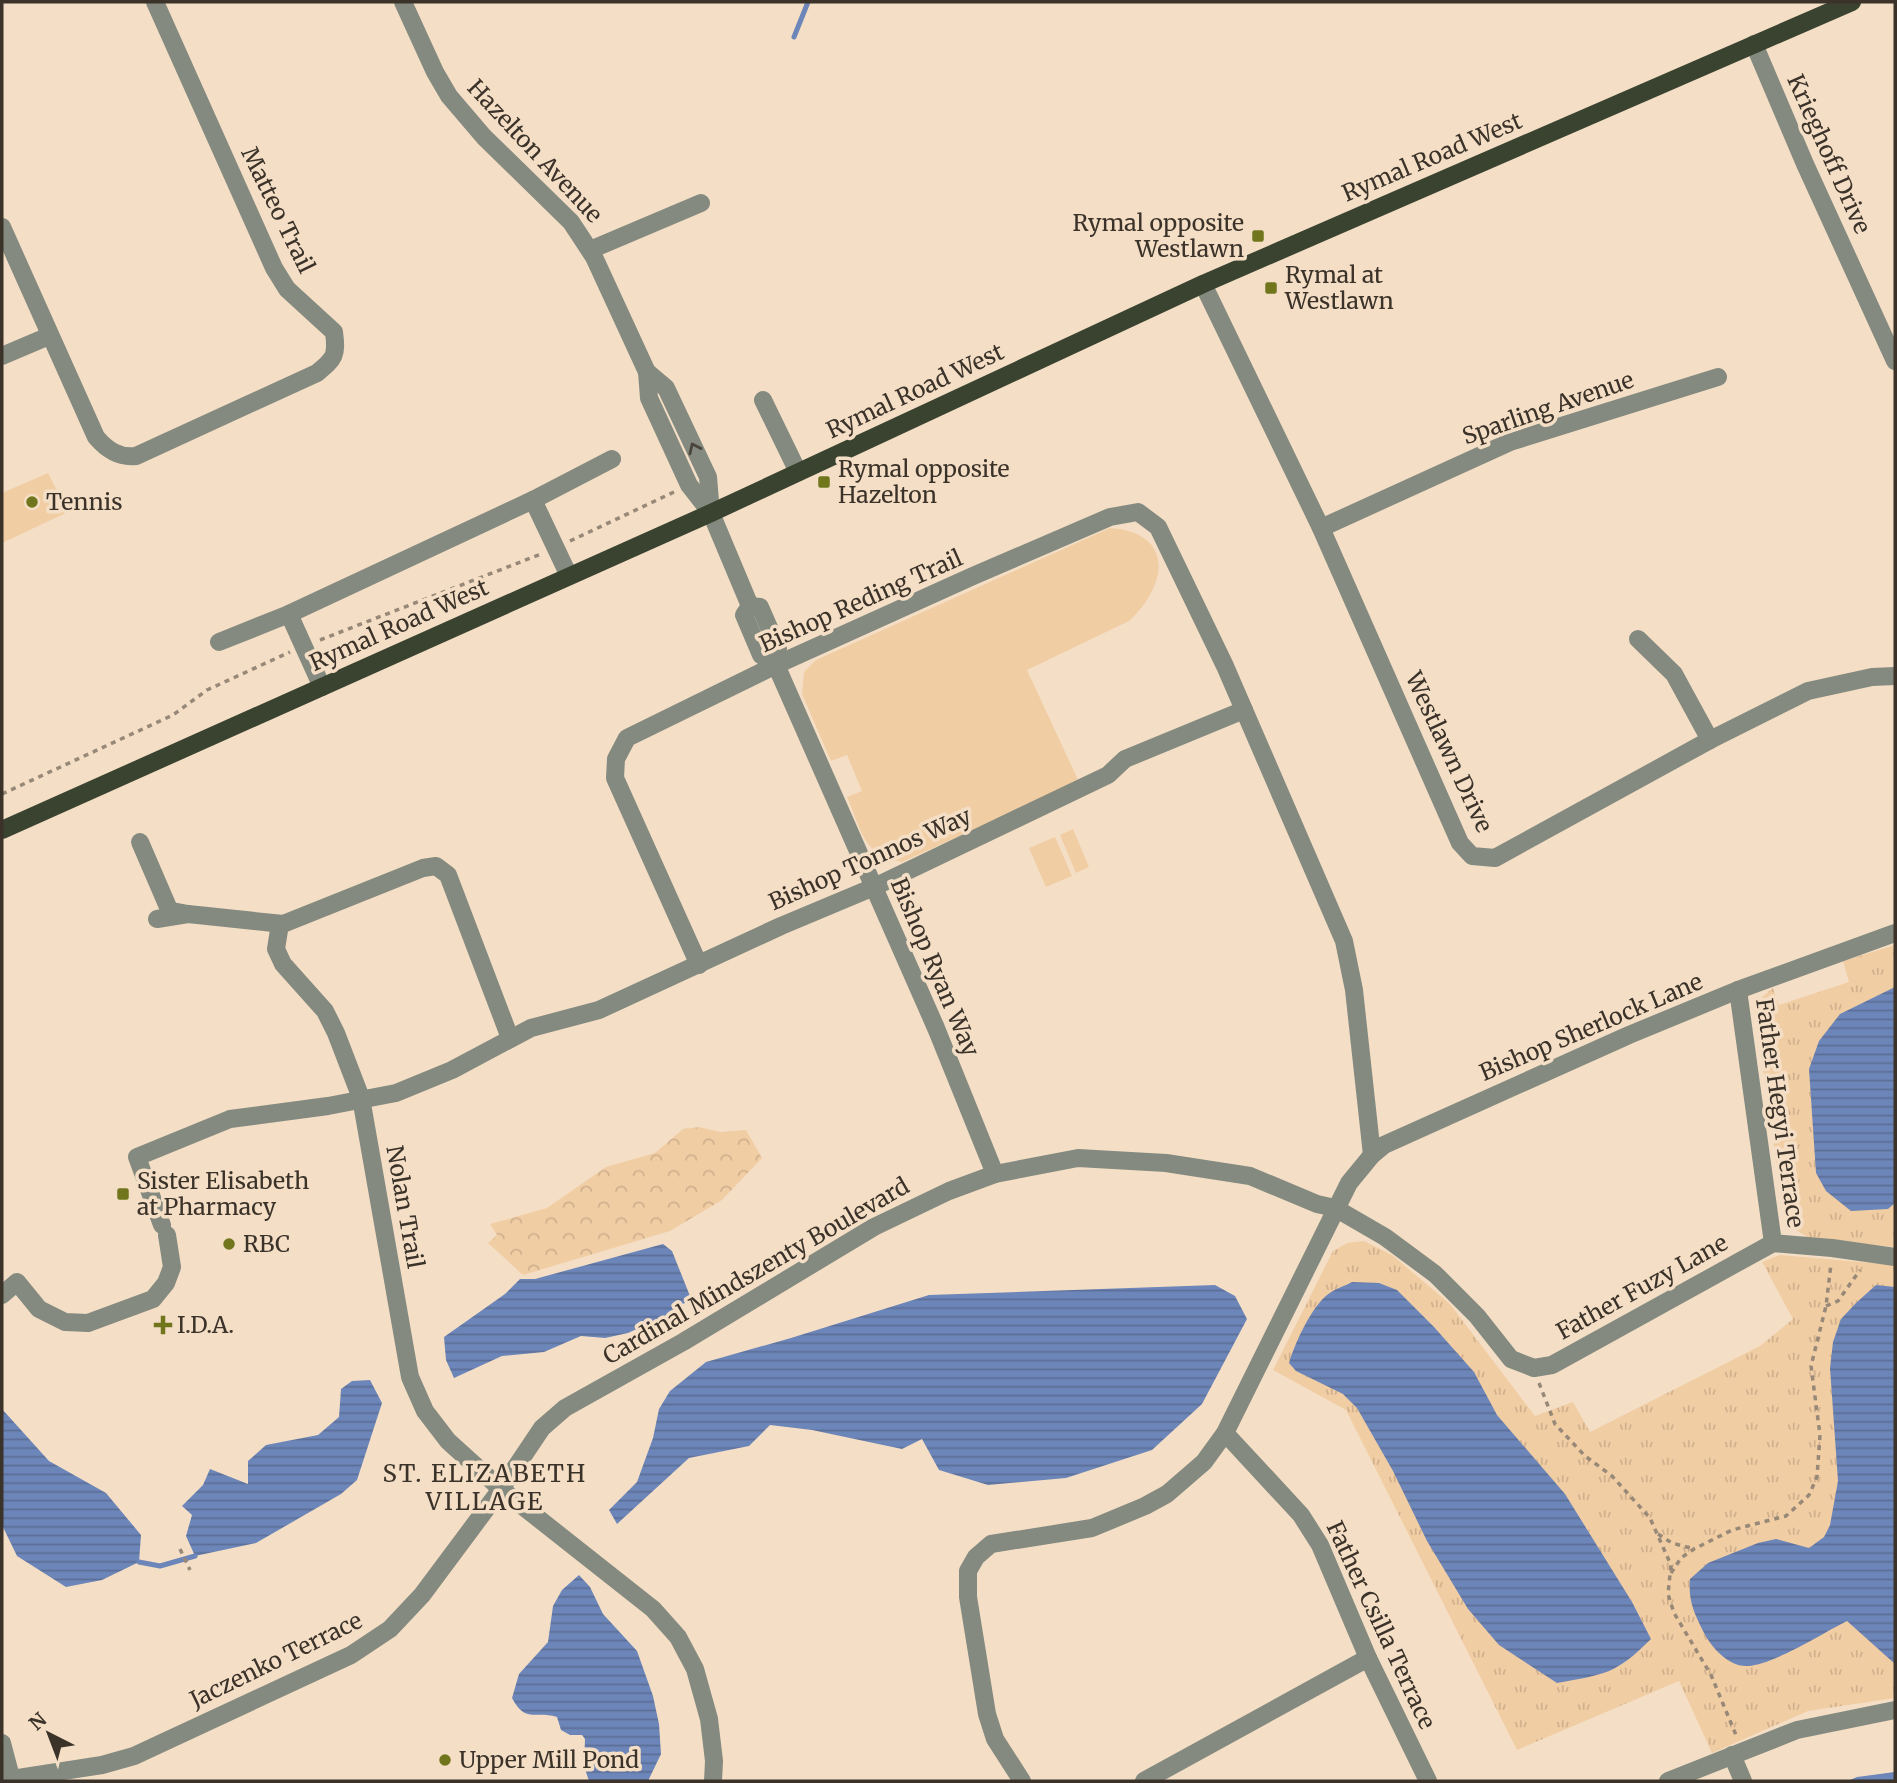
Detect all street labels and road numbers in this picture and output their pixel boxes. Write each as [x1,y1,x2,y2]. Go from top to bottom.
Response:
street label: Krieghoff Drive [1781,70,1878,238]
street label: Hazelton Avenue [462,73,609,228]
street label: Rymal Road West [1338,106,1526,208]
street label: Matteo Trail [235,142,321,278]
street label: Rymal Road West [821,337,1008,444]
street label: Sparling Avenue [1458,365,1637,450]
street label: Bishop Reding Trail [755,543,967,658]
street label: Rymal Road West [305,572,493,677]
street label: Westlawn Drive [1399,666,1499,837]
street label: Bishop Tonnos Way [764,801,976,916]
street label: Bishop Ryan Way [885,873,986,1061]
street label: Bishop Sherlock Lane [1475,966,1707,1087]
street label: Father Hegyi Terrace [1750,996,1811,1230]
street label: Nolan Trail [380,1143,431,1270]
street label: Cardinal Mindszenty Boulevard [598,1171,914,1370]
street label: Father Fuzy Lane [1551,1228,1732,1346]
street label: Father Csilla Terrace [1321,1516,1442,1733]
street label: Jaczenko Terrace [184,1605,367,1714]

